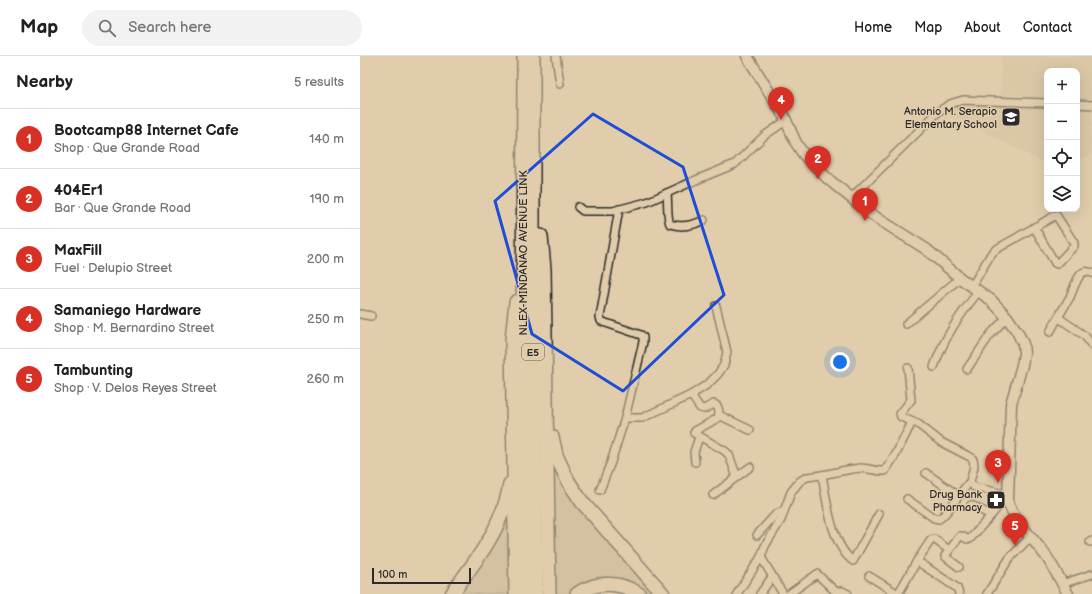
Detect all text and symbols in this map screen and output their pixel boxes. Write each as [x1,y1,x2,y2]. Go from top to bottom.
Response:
search box [82,10,362,46]
text: Map [20,16,58,39]
icon: search [96,17,118,39]
text: Search here [128,18,211,37]
text: Home [854,19,892,36]
text: Map [914,19,942,36]
text: About [964,19,1001,36]
text: Contact [1023,19,1072,36]
map controls [1044,68,1080,212]
button: + [1044,68,1080,104]
text: Nearby [16,72,73,92]
text: 5 results [294,74,344,90]
pin: 4 [768,87,794,120]
button: − [1044,104,1080,140]
place label: Antonio M. Serapio Elementary School [904,105,997,131]
school or university icon: Antonio M. Serapio Elementary School [1000,106,1022,128]
text: Bootcamp88 Internet Cafe [54,121,239,140]
text: 1 [26,131,32,147]
text: 140 m [309,131,344,147]
text: Shop · Que Grande Road [54,140,200,156]
button: locate [1044,140,1080,176]
pin: 2 [805,146,831,179]
street label: NLEX-MINDANAO AVENUE LINK [517,169,530,336]
button: layers [1044,176,1080,212]
text: 404Er1 [54,181,103,200]
pin: 1 [852,188,878,221]
text: 2 [25,191,33,207]
text: 190 m [310,191,344,207]
text: Bar · Que Grande Road [54,200,191,216]
text: MaxFill [54,241,102,260]
text: 3 [25,251,33,267]
text: 200 m [307,251,344,267]
text: Fuel · Delupio Street [54,260,172,276]
text: Samaniego Hardware [54,301,201,320]
text: 4 [25,311,33,327]
text: 250 m [307,311,344,327]
text: Shop · M. Bernardino Street [54,320,214,336]
road number: E5 [522,344,544,360]
your location [830,352,850,372]
text: Tambunting [54,361,133,380]
text: 5 [25,371,33,387]
text: 260 m [306,371,344,387]
text: Shop · V. Delos Reyes Street [54,380,217,396]
pin: 3 [985,450,1011,483]
place label: Drug Bank Pharmacy [929,488,983,514]
pharmacy icon: Drug Bank Pharmacy [985,489,1007,511]
pin: 5 [1002,513,1028,546]
scale bar [372,566,471,585]
text: 100 m [378,568,407,581]

